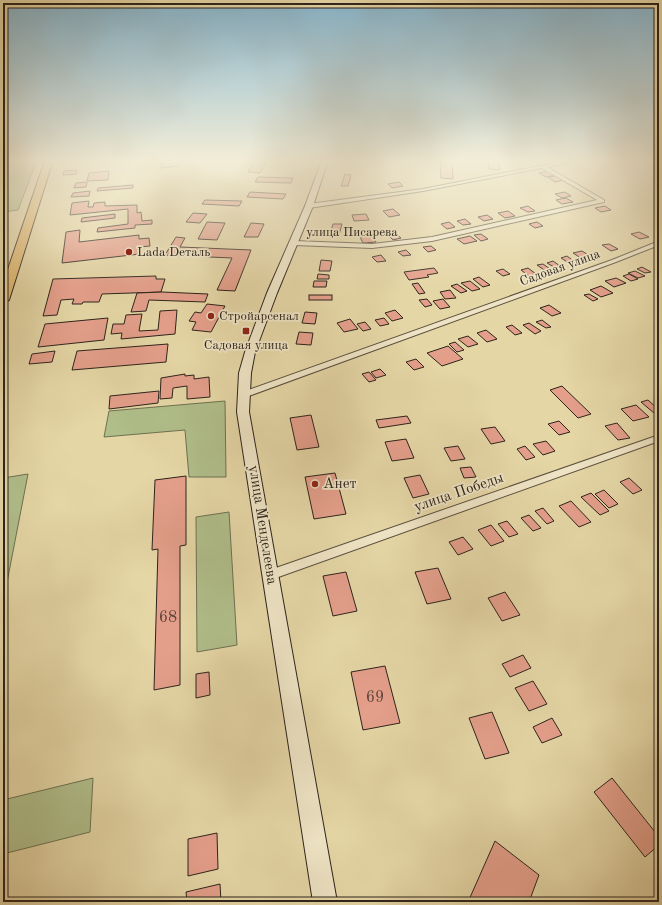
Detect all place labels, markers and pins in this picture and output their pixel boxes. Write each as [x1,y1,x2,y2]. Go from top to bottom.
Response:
place label: Lada Dеталь [137,246,210,259]
marker: Lada Dеталь [124,247,134,257]
place label: Стройарсенал [219,310,299,323]
marker: Стройарсенал [206,311,216,321]
marker: Садовая улица [241,326,251,336]
place label: Садовая улица [204,339,289,352]
place label: Анет [323,477,357,492]
marker: Анет [310,479,320,489]

